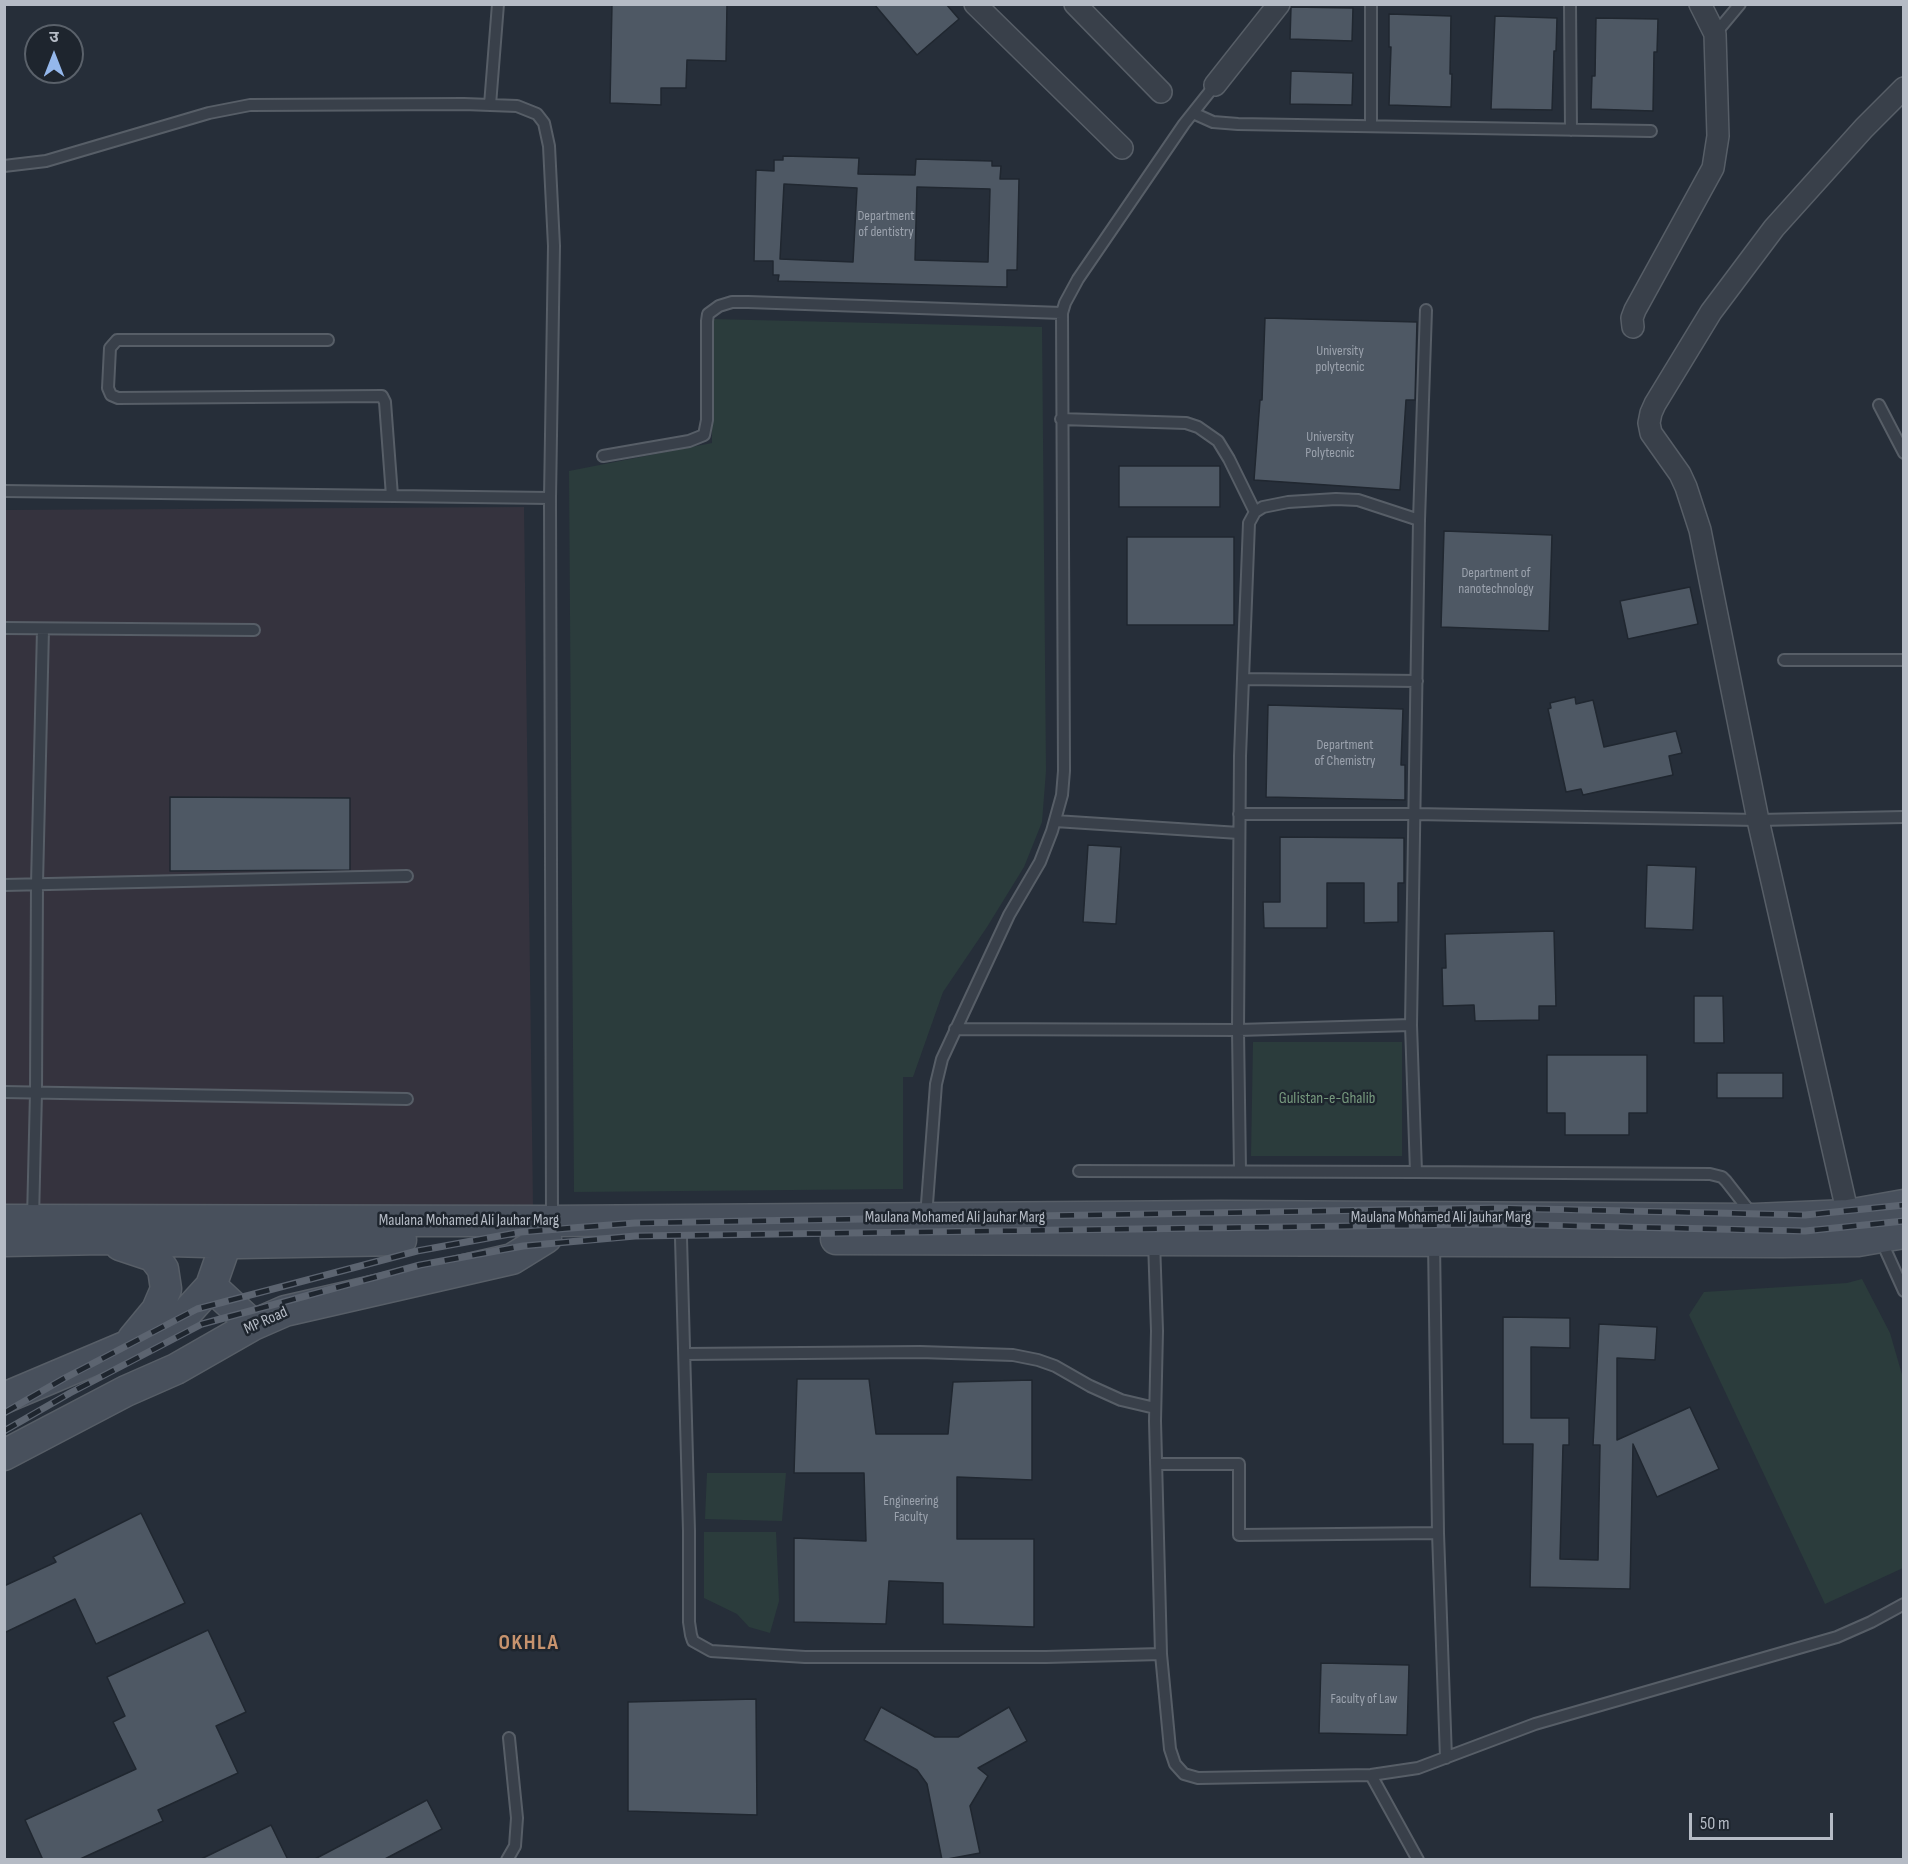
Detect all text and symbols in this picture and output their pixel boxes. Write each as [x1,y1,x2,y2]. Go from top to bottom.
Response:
north arrow [24,24,84,84]
text: उ [49,28,59,47]
house number: Department of dentistry [857,208,915,240]
house number: University polytecnic [1315,343,1365,376]
house number: University Polytecnic [1305,429,1355,461]
house number: Department of nanotechnology [1458,565,1534,598]
house number: Department of Chemistry [1315,737,1375,770]
park label: Gulistan-e-Ghalib [1279,1089,1375,1109]
street label: Maulana Mohamed Ali Jauhar Marg [865,1208,1045,1228]
street label: Maulana Mohamed Ali Jauhar Marg [1351,1208,1531,1228]
street label: Maulana Mohamed Ali Jauhar Marg [379,1211,559,1231]
street label: MP Road [241,1303,291,1339]
house number: Engineering Faculty [883,1493,939,1526]
district label: OKHLA [499,1630,559,1656]
house number: Faculty of Law [1331,1691,1397,1707]
scale bar [1692,1801,1836,1839]
text: 50 m [1700,1813,1730,1834]

